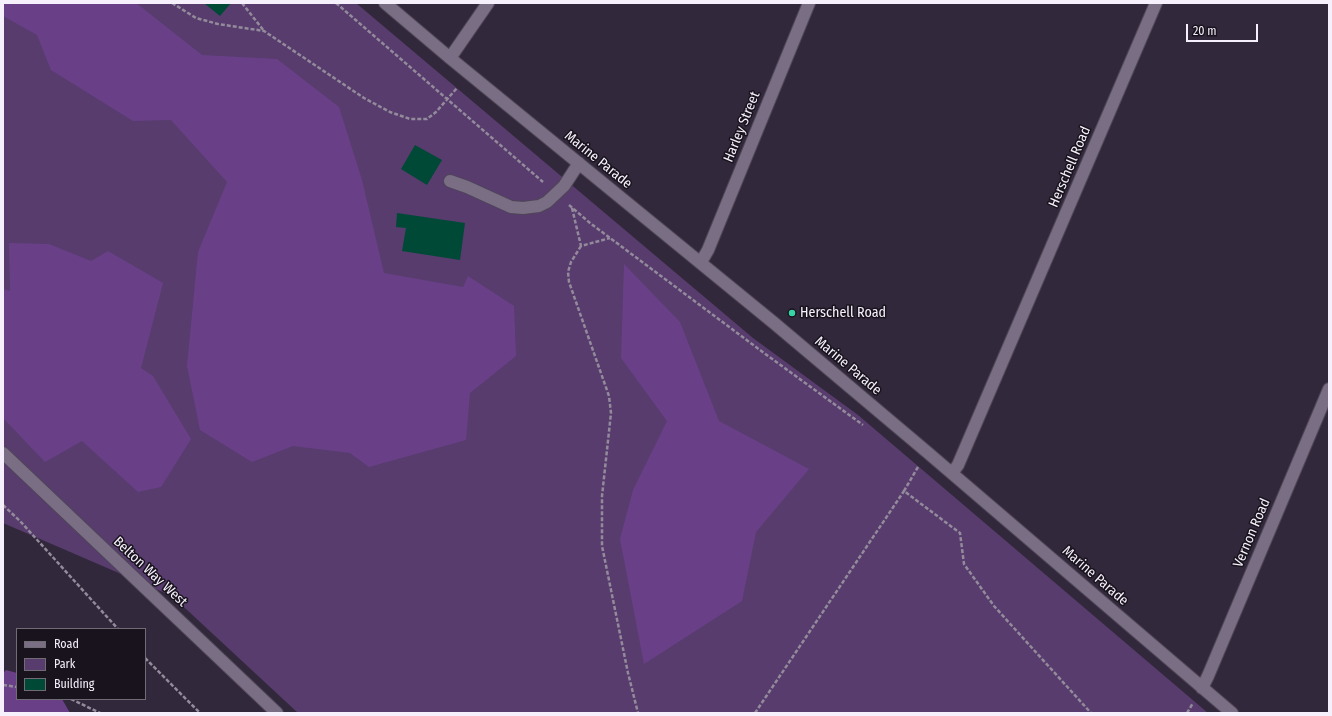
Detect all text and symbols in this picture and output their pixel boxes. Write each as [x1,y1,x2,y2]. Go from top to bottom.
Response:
scale bar [1188,16,1260,42]
text: 20 m [1193,24,1217,38]
street label: Harley Street [720,89,764,165]
street label: Herschell Road [1045,124,1095,210]
street label: Marine Parade [561,128,635,192]
place label: Herschell Road [800,305,886,321]
marker: Herschell Road [787,308,797,318]
street label: Marine Parade [811,333,885,399]
street label: Vernon Road [1230,496,1274,570]
street label: Belton Way West [110,534,190,610]
street label: Marine Parade [1059,543,1131,609]
legend [16,628,146,700]
text: Road [54,637,79,651]
text: Park [54,657,75,671]
text: Building [54,677,94,691]

